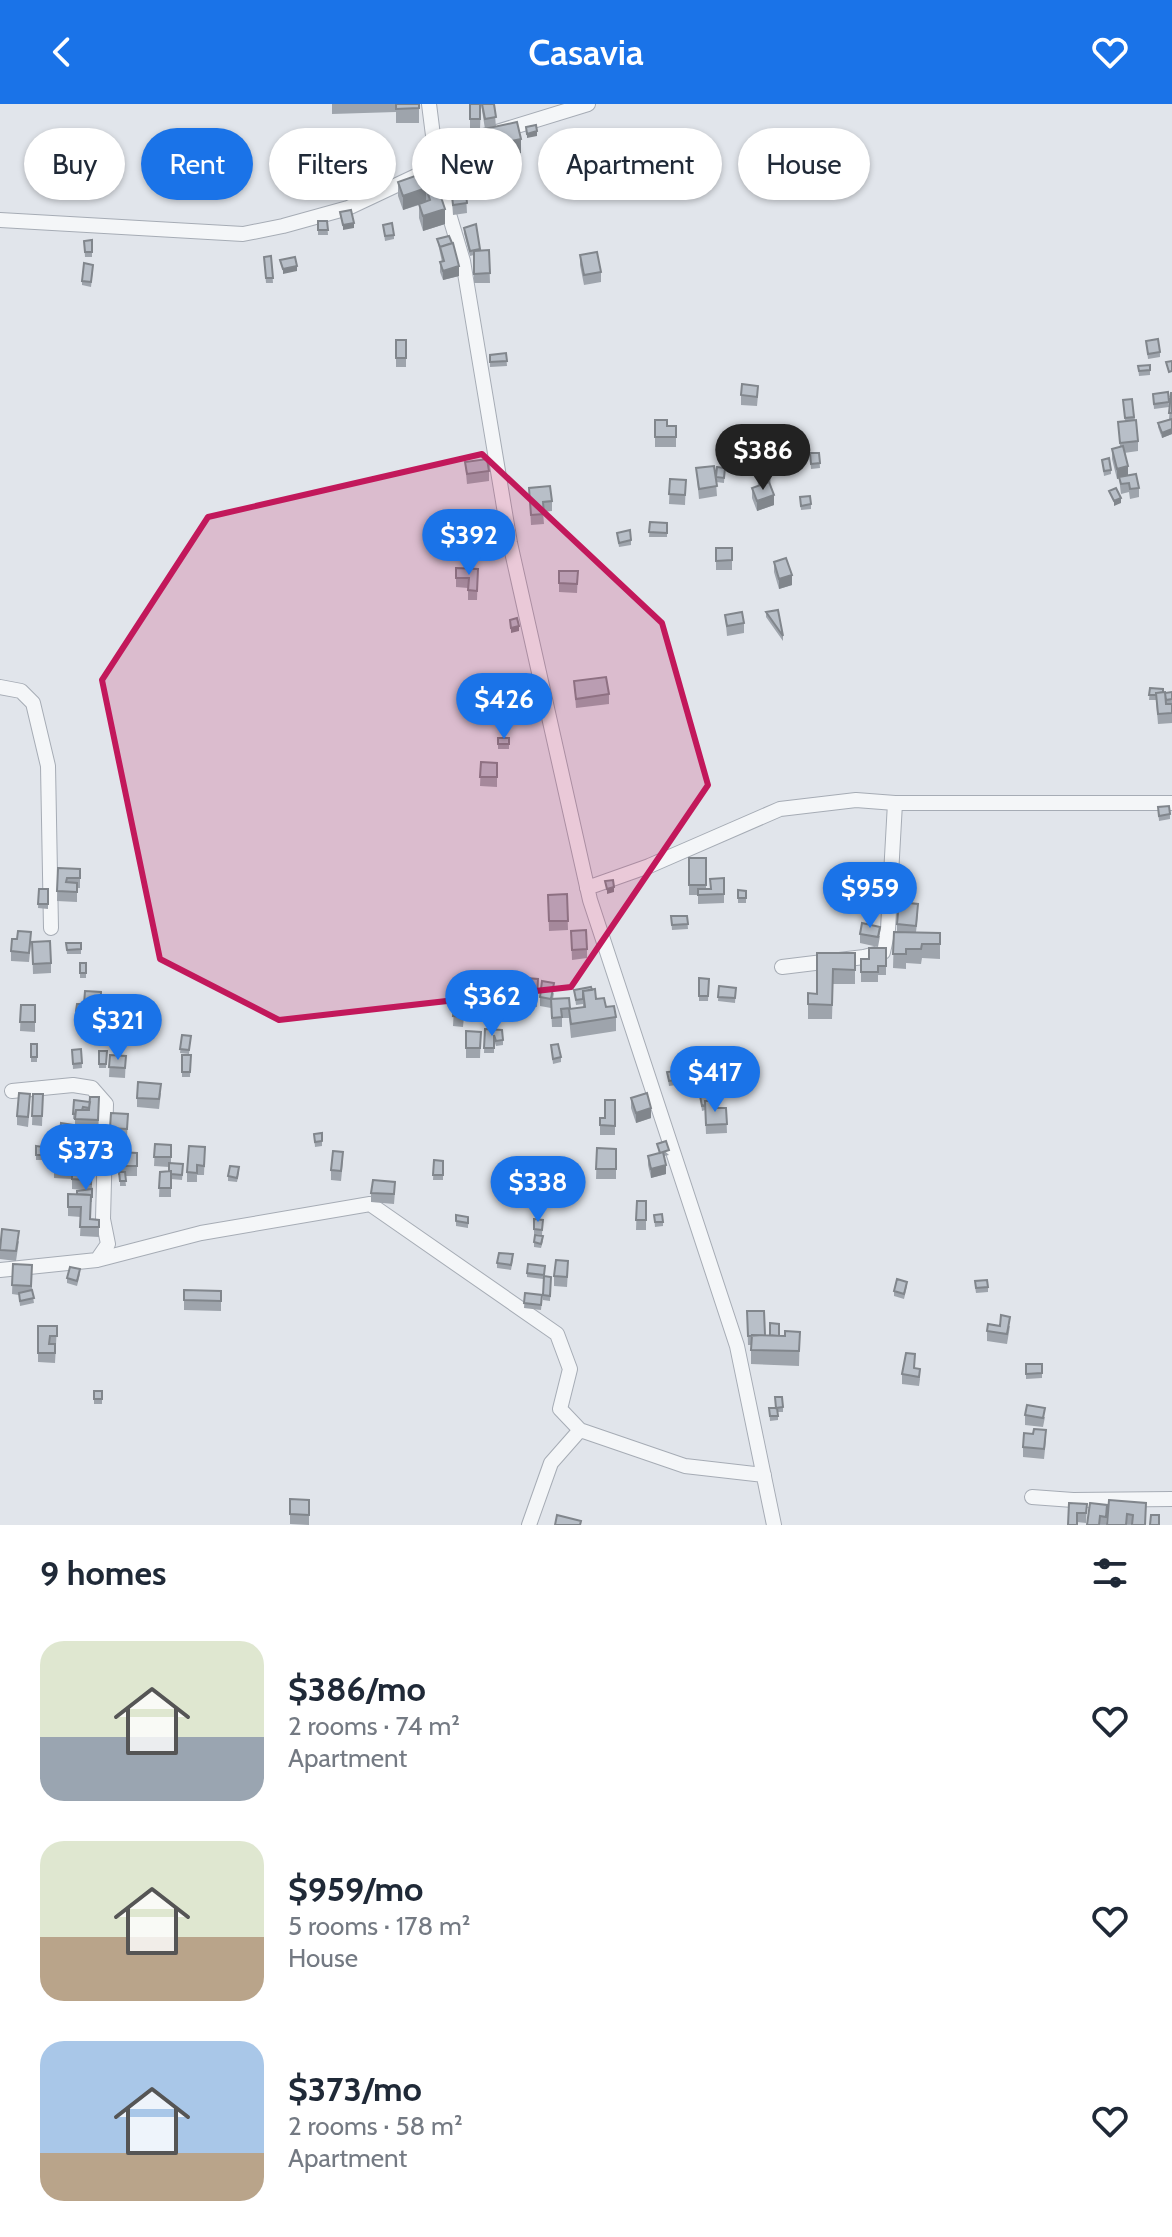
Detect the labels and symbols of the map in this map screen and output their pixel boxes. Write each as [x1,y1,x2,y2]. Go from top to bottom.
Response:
pin: $386 [716,424,810,492]
pin: $392 [422,509,516,577]
pin: $426 [457,673,551,741]
pin: $959 [823,862,917,930]
pin: $362 [445,970,539,1038]
pin: $321 [71,994,165,1062]
pin: $417 [668,1046,762,1114]
pin: $373 [39,1124,133,1192]
pin: $338 [491,1156,585,1224]

